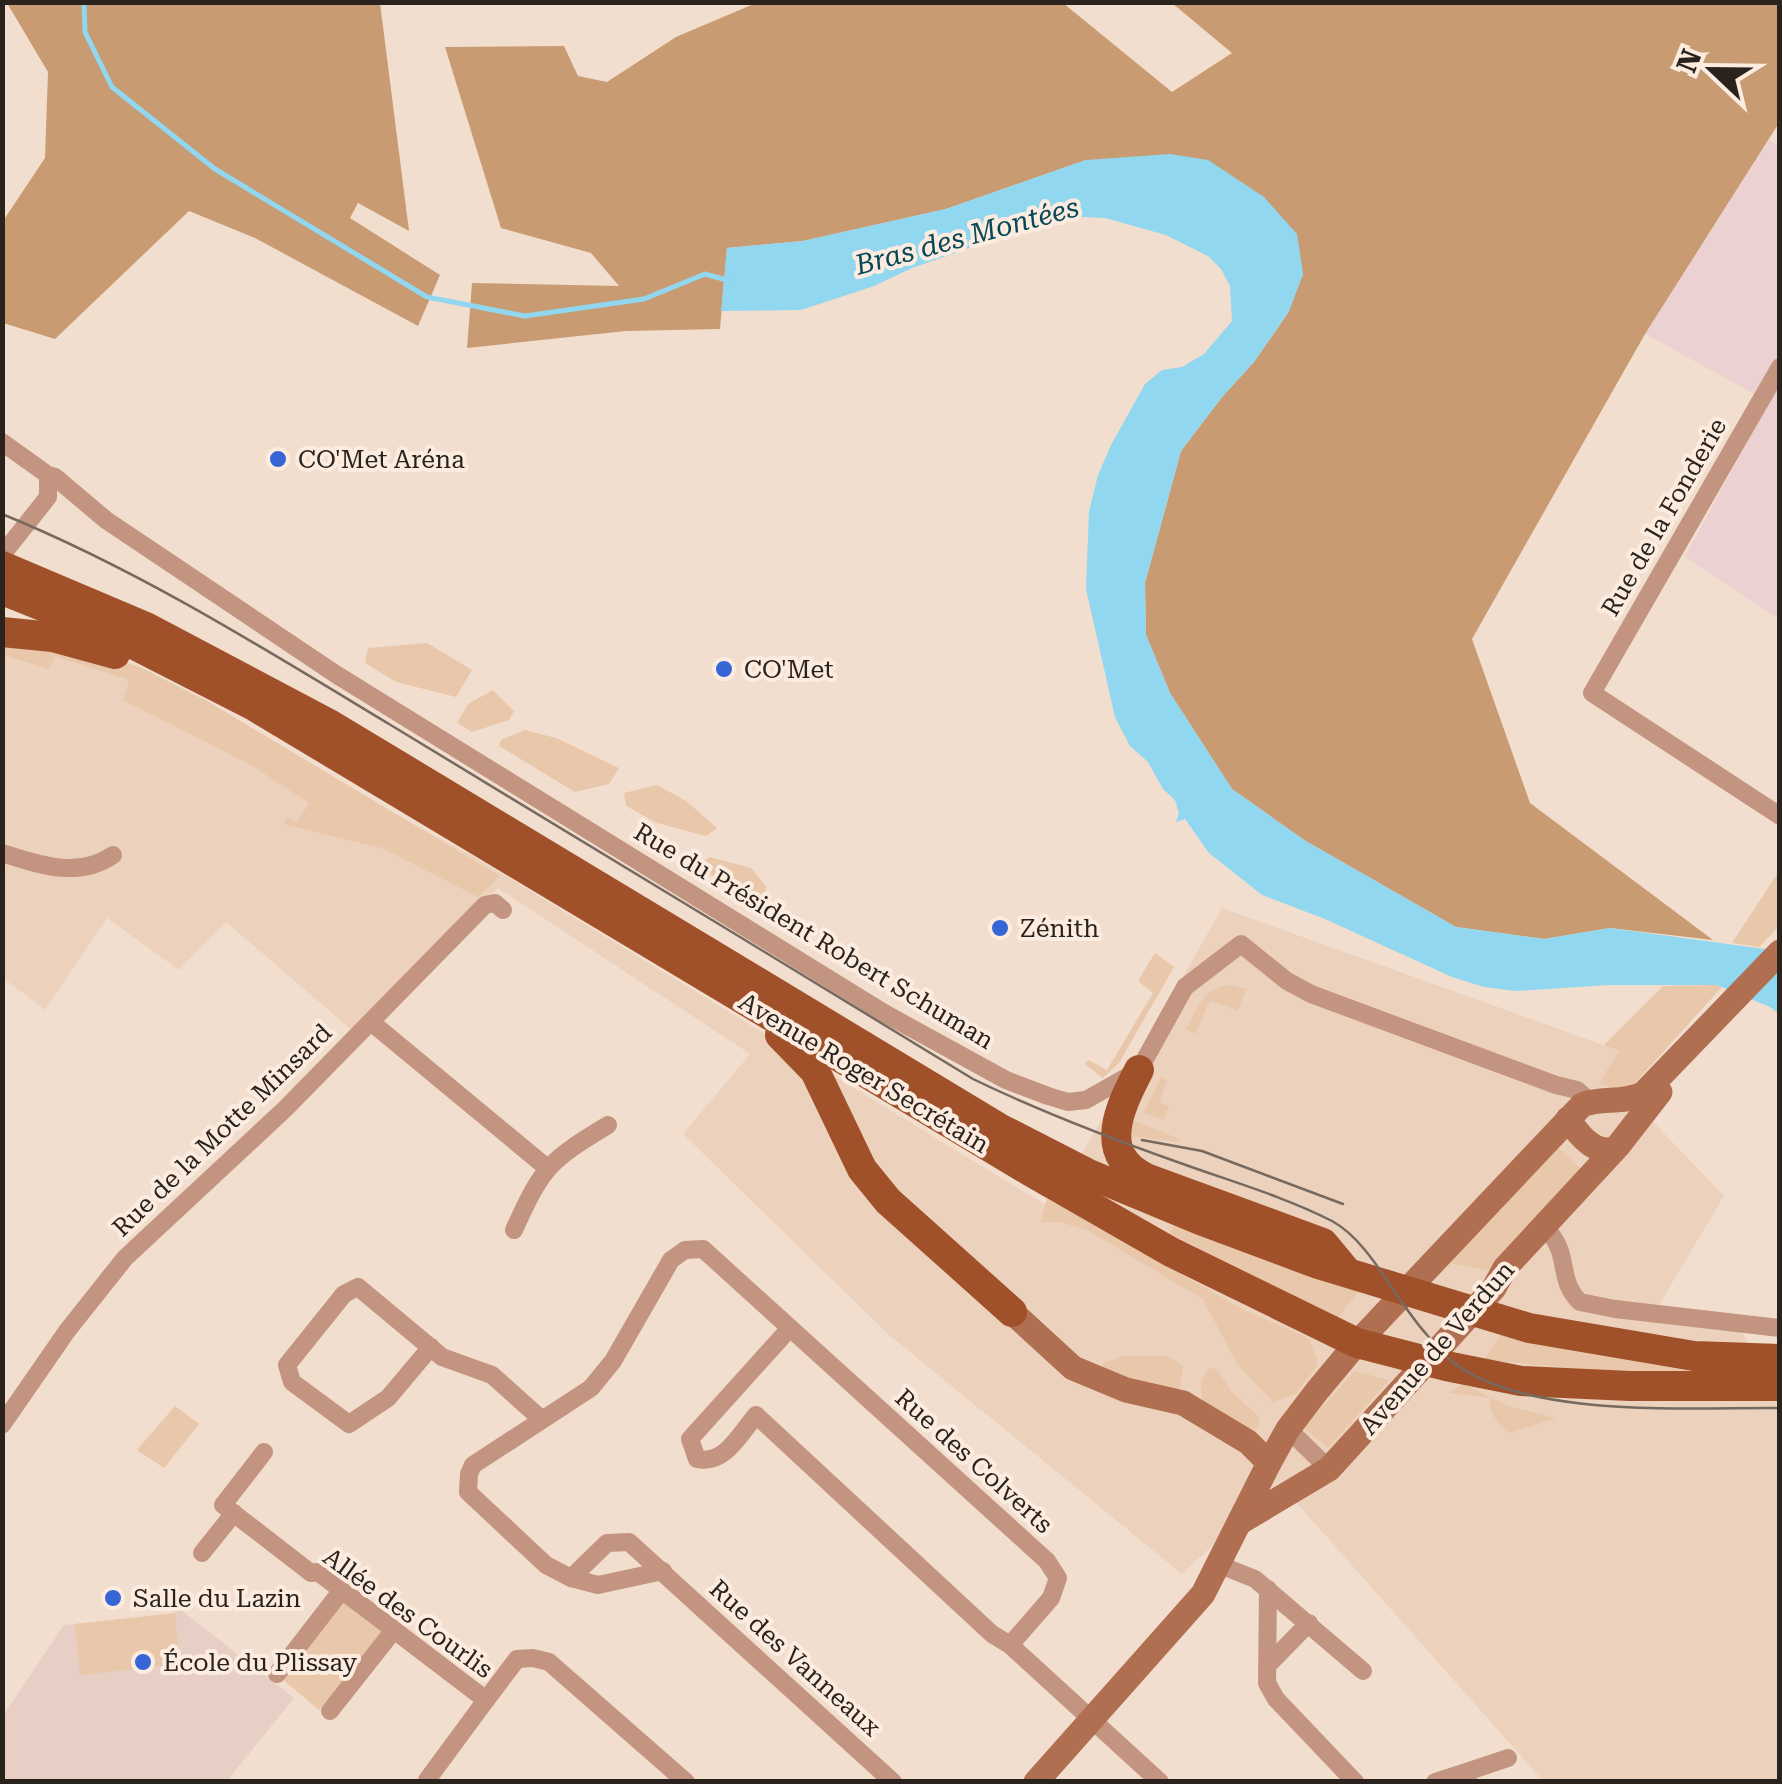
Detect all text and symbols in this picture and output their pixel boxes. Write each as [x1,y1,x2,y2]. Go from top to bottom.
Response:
north arrow [1662,20,1762,120]
text: N [1670,45,1709,77]
water label: Bras des Montées [851,190,1082,282]
street label: Rue de la Fonderie [1596,413,1732,621]
place label: CO'Met Aréna [298,445,465,474]
marker: CO'Met Aréna [267,448,289,470]
place label: CO'Met [744,655,833,684]
marker: CO'Met [713,658,735,680]
street label: Rue du Président Robert Schuman [629,817,999,1055]
place label: Zénith [1020,914,1099,943]
marker: Zénith [989,917,1011,939]
street label: Avenue Roger Secrétain [734,987,994,1159]
street label: Rue de la Motte Minsard [107,1018,337,1242]
street label: Avenue de Verdun [1354,1256,1520,1440]
street label: Rue des Colverts [890,1383,1059,1539]
street label: Allée des Courlis [318,1542,498,1684]
street label: Rue des Vanneaux [704,1574,887,1743]
place label: Salle du Lazin [133,1584,301,1613]
marker: Salle du Lazin [102,1587,124,1609]
place label: École du Plissay [163,1648,357,1677]
marker: École du Plissay [132,1651,154,1673]

